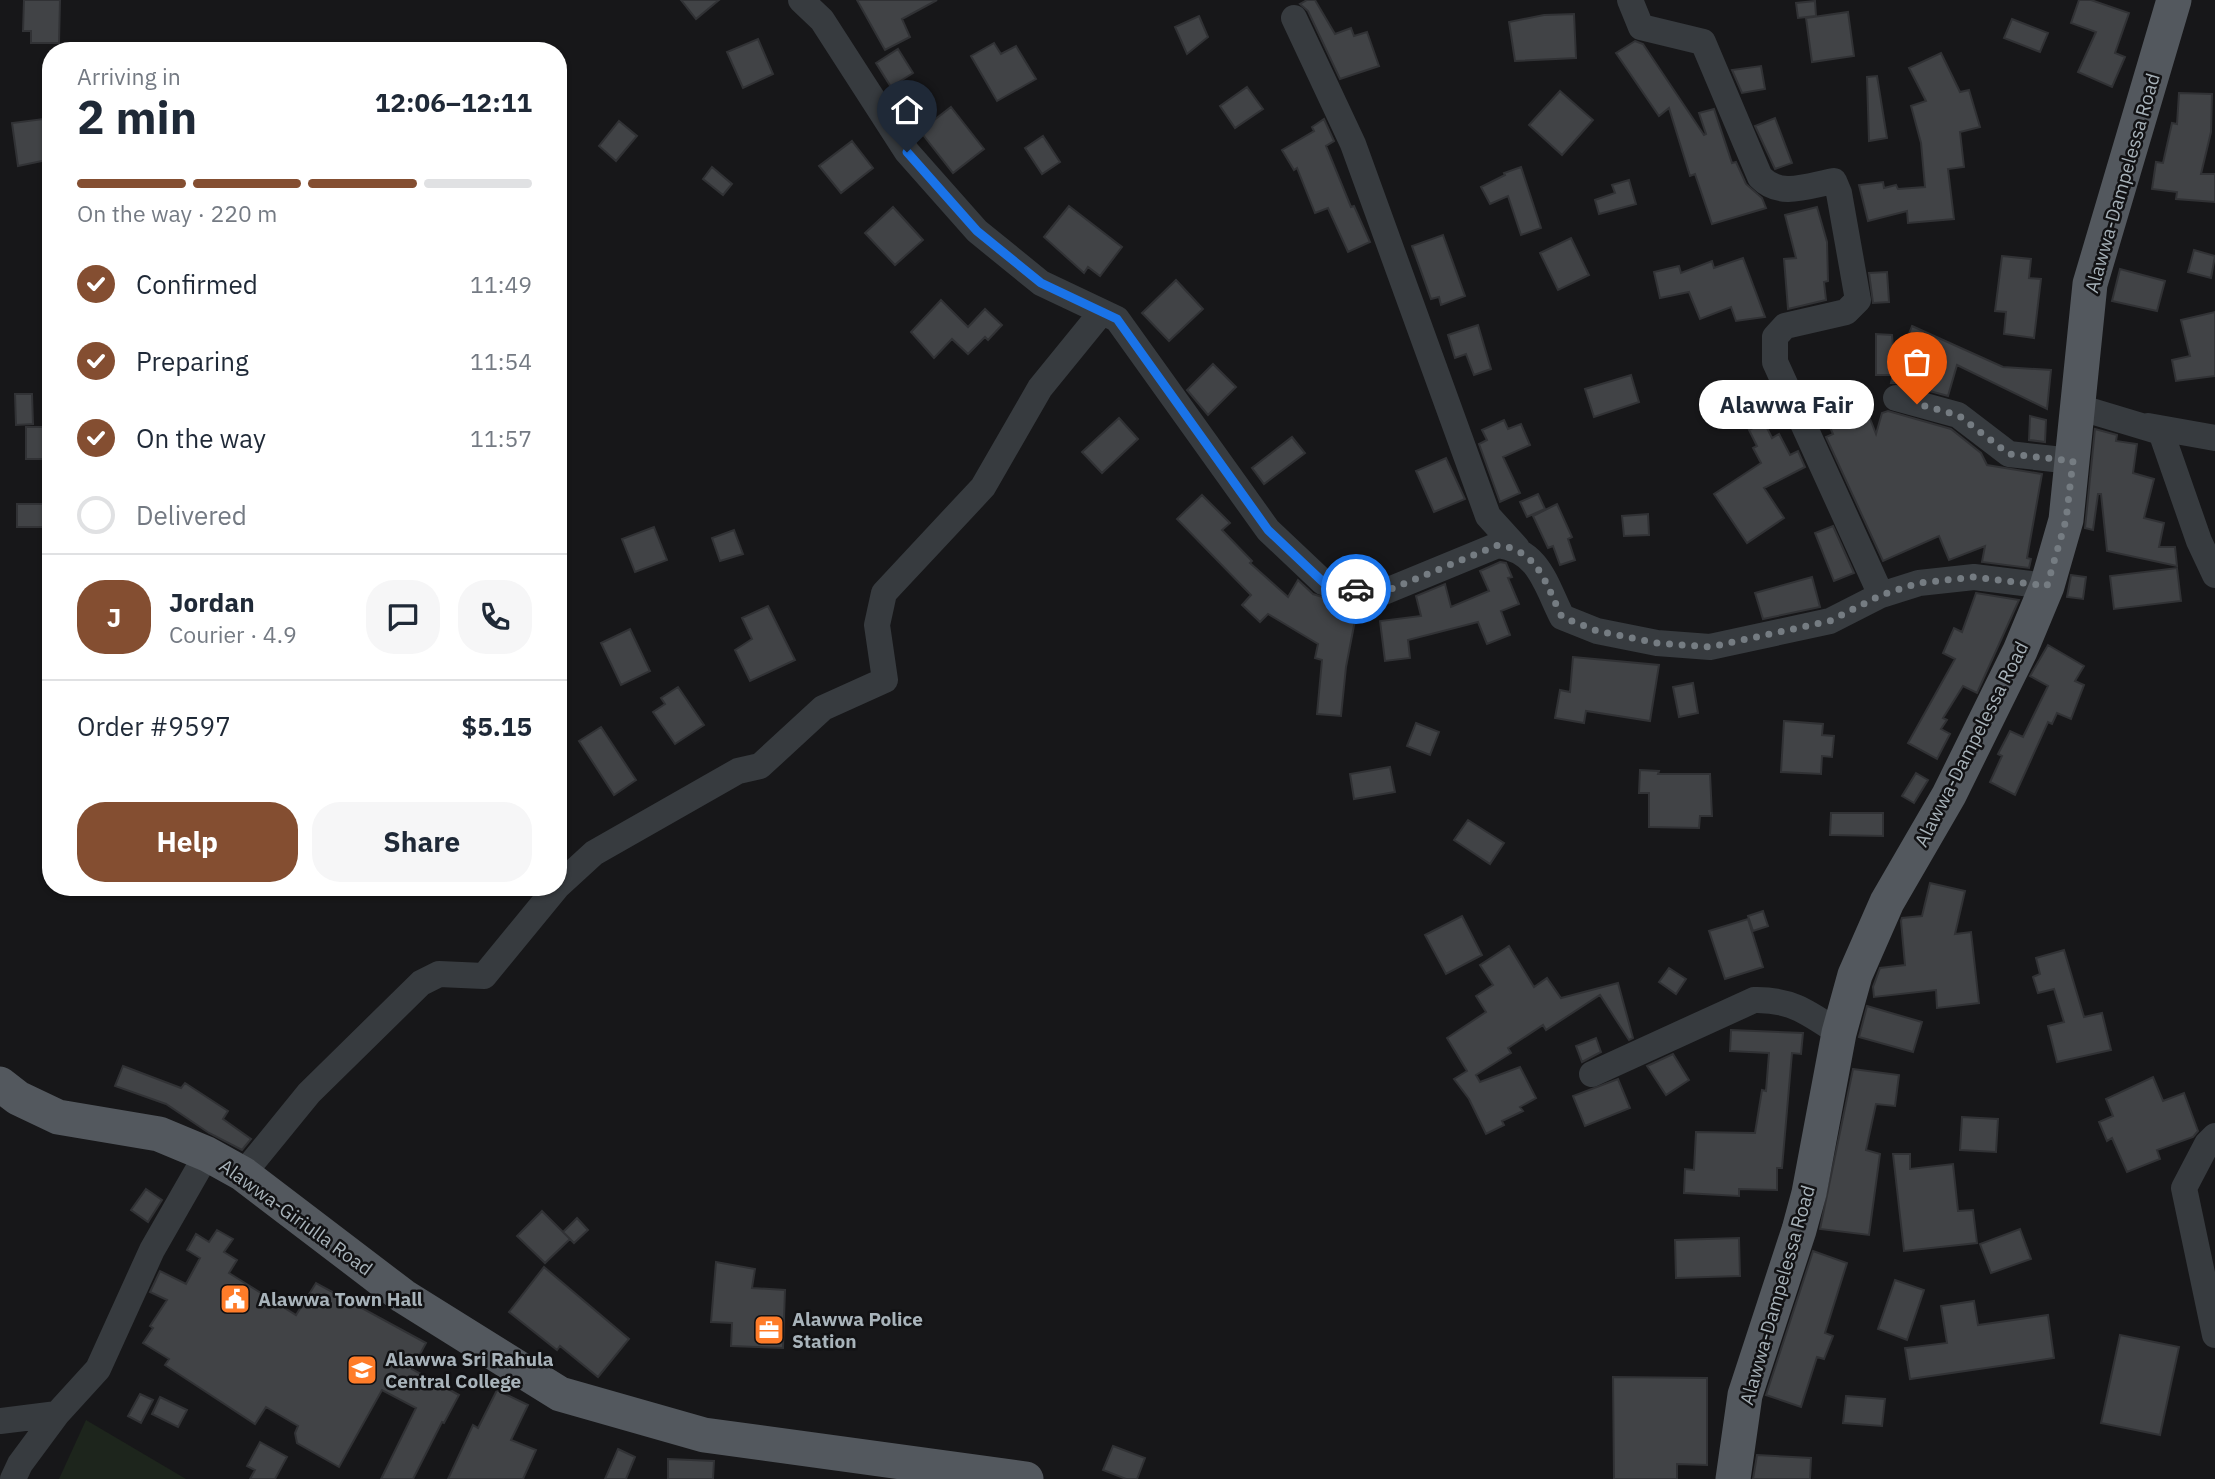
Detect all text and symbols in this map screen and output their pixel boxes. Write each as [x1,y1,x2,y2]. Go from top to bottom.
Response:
text: Arriving in [77,61,181,91]
street label: Alawwa-Dampelessa Road [2079,70,2165,296]
pin [877,80,937,152]
text: 12:06–12:11 [375,85,532,119]
text: 2 min [77,87,197,147]
icon: home [888,91,926,129]
text: On the way · 220 m [77,198,277,228]
icon: check [77,265,115,303]
text: Confirmed [136,267,258,301]
text: 11:49 [470,269,532,299]
pin [1887,332,1947,404]
icon: check [77,342,115,380]
icon: bag [1898,343,1936,381]
text: Preparing [136,344,249,378]
text: 11:54 [470,346,532,376]
callout: Alawwa Fair [1700,380,1875,428]
text: Alawwa Fair [1719,389,1854,419]
icon: check [77,419,115,457]
text: On the way [136,421,266,455]
text: 11:57 [470,423,532,453]
text: Delivered [136,498,247,532]
courier [1321,554,1391,624]
icon: car [1337,570,1375,608]
button: chat [366,580,440,654]
button: phone [458,580,532,654]
text: Jordan [169,585,255,619]
text: J [107,600,121,634]
text: Courier · 4.9 [169,619,297,649]
street label: Alawwa-Dampelessa Road [1909,637,2033,851]
text: Order #9597 [77,709,231,743]
text: $5.15 [462,709,532,743]
button: Help [77,802,298,882]
button: Share [312,802,532,882]
street label: Alawwa-Giriulla Road [215,1153,377,1281]
street label: Alawwa-Dampelessa Road [1734,1182,1820,1408]
public building icon: Alawwa Town Hall [218,1282,252,1316]
place label: Alawwa Town Hall [258,1287,423,1311]
place label: Alawwa Police Station [792,1307,923,1353]
office icon: Alawwa Police Station [752,1313,786,1347]
place label: Alawwa Sri Rahula Central College [385,1347,554,1393]
school or university icon: Alawwa Sri Rahula Central College [345,1353,379,1387]

